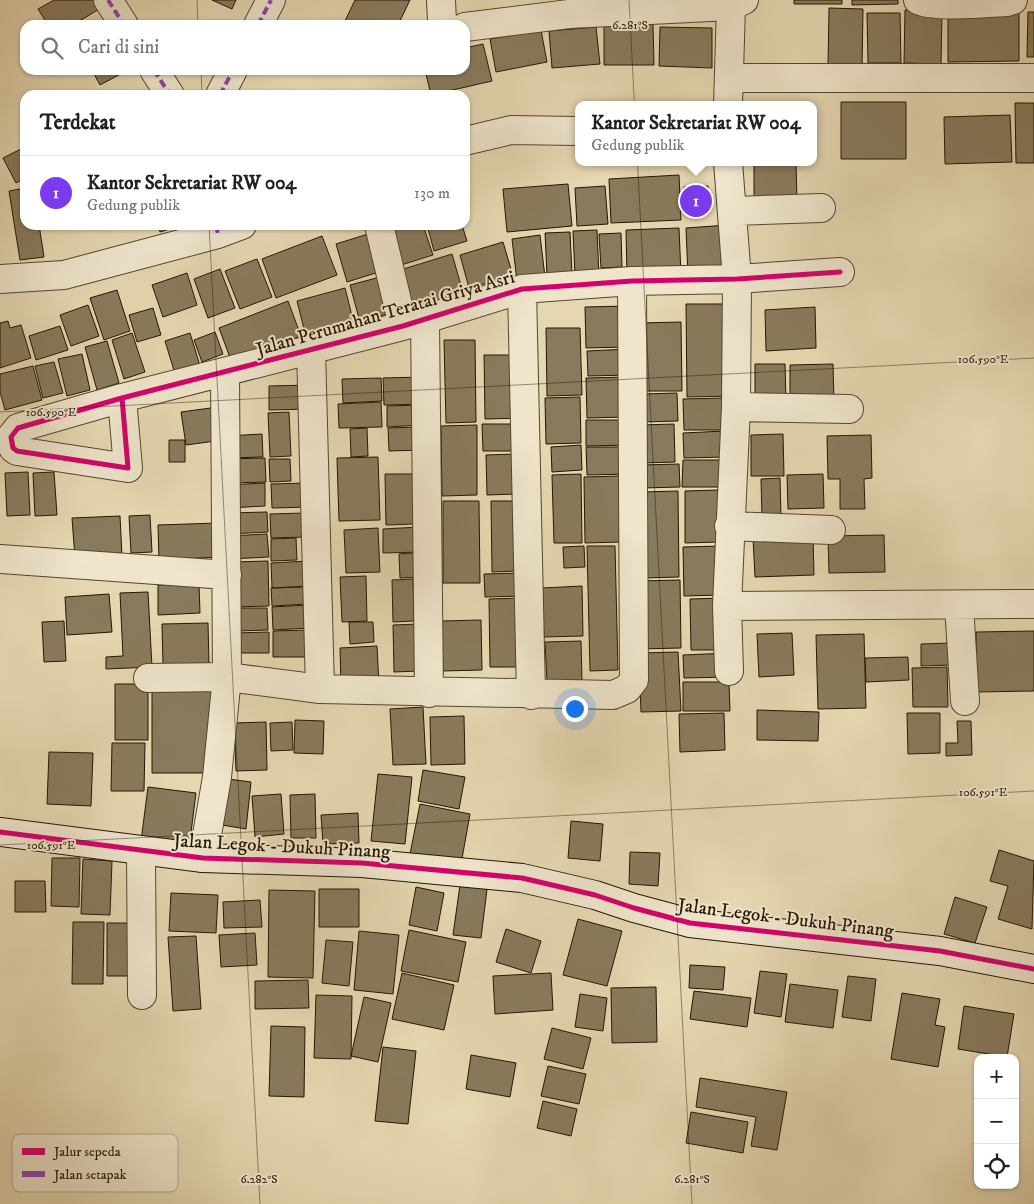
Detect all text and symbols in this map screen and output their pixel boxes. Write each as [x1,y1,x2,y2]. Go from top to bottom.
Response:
text: 6.281°S [612,18,648,33]
search box [20,20,470,75]
icon: search [38,34,66,62]
text: Cari di sini [78,36,159,59]
popup [575,101,817,166]
text: Terdekat [40,110,115,136]
text: Kantor Sekretariat RW 004 [591,112,801,135]
text: Gedung publik [591,135,685,155]
text: Kantor Sekretariat RW 004 [87,172,296,195]
pin: 1 [680,182,712,220]
text: 1 [53,183,59,203]
text: 130 m [414,183,450,203]
text: Gedung publik [87,195,180,215]
street label: Jalan Perumahan Teratai Griya Asri [252,265,517,362]
text: 106.590°E [958,352,1009,367]
text: 106.590°E [26,405,77,420]
your location [562,696,588,722]
text: 106.591°E [959,785,1008,800]
street label: Jalan Legok - Dukuh Pinang [171,829,392,864]
text: 106.591°E [27,838,76,853]
street label: Jalan Legok - Dukuh Pinang [675,894,896,943]
map controls [974,1054,1019,1189]
button: + [974,1054,1019,1099]
button: − [974,1099,1019,1144]
legend [12,1134,178,1192]
text: Jalur sepeda [52,1143,121,1161]
button: locate [974,1144,1019,1189]
text: Jalan setapak [52,1166,127,1184]
text: 6.282°S [240,1172,278,1187]
text: 6.281°S [674,1172,710,1187]

